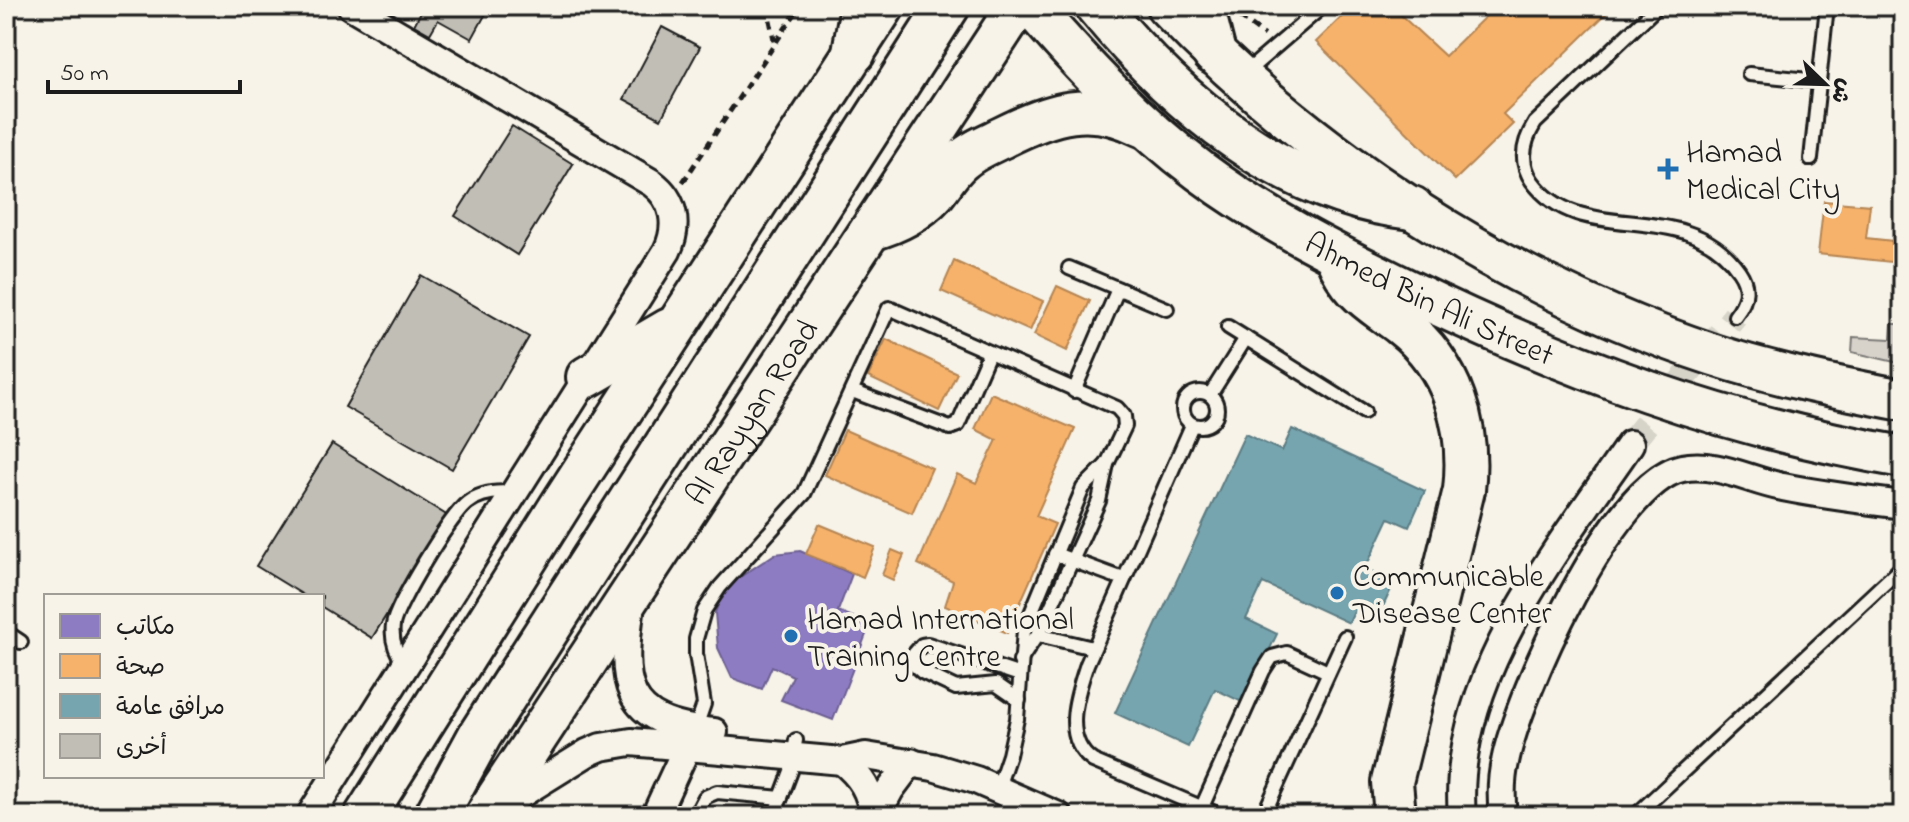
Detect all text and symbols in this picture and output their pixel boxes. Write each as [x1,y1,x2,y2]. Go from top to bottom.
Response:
scale bar [48,44,240,94]
north arrow [1785,44,1865,124]
text: 50 m [60,57,109,92]
text: ش [1821,73,1860,108]
place label: Hamad Medical City [1686,131,1840,215]
marker: Hamad Medical City [1657,158,1679,180]
street label: Ahmed Bin Ali Street [1295,222,1560,380]
street label: Al Rayyan Road [675,311,833,516]
place label: Communicable Disease Center [1352,555,1552,639]
marker: Communicable Disease Center [1328,584,1346,602]
legend [44,594,324,778]
place label: Hamad International Training Centre [807,598,1074,682]
text: مكاتب [116,611,175,646]
marker: Hamad International Training Centre [782,627,800,645]
text: صحة [116,651,165,686]
text: مرافق عامة [116,691,225,726]
text: أخرى [116,731,167,766]

